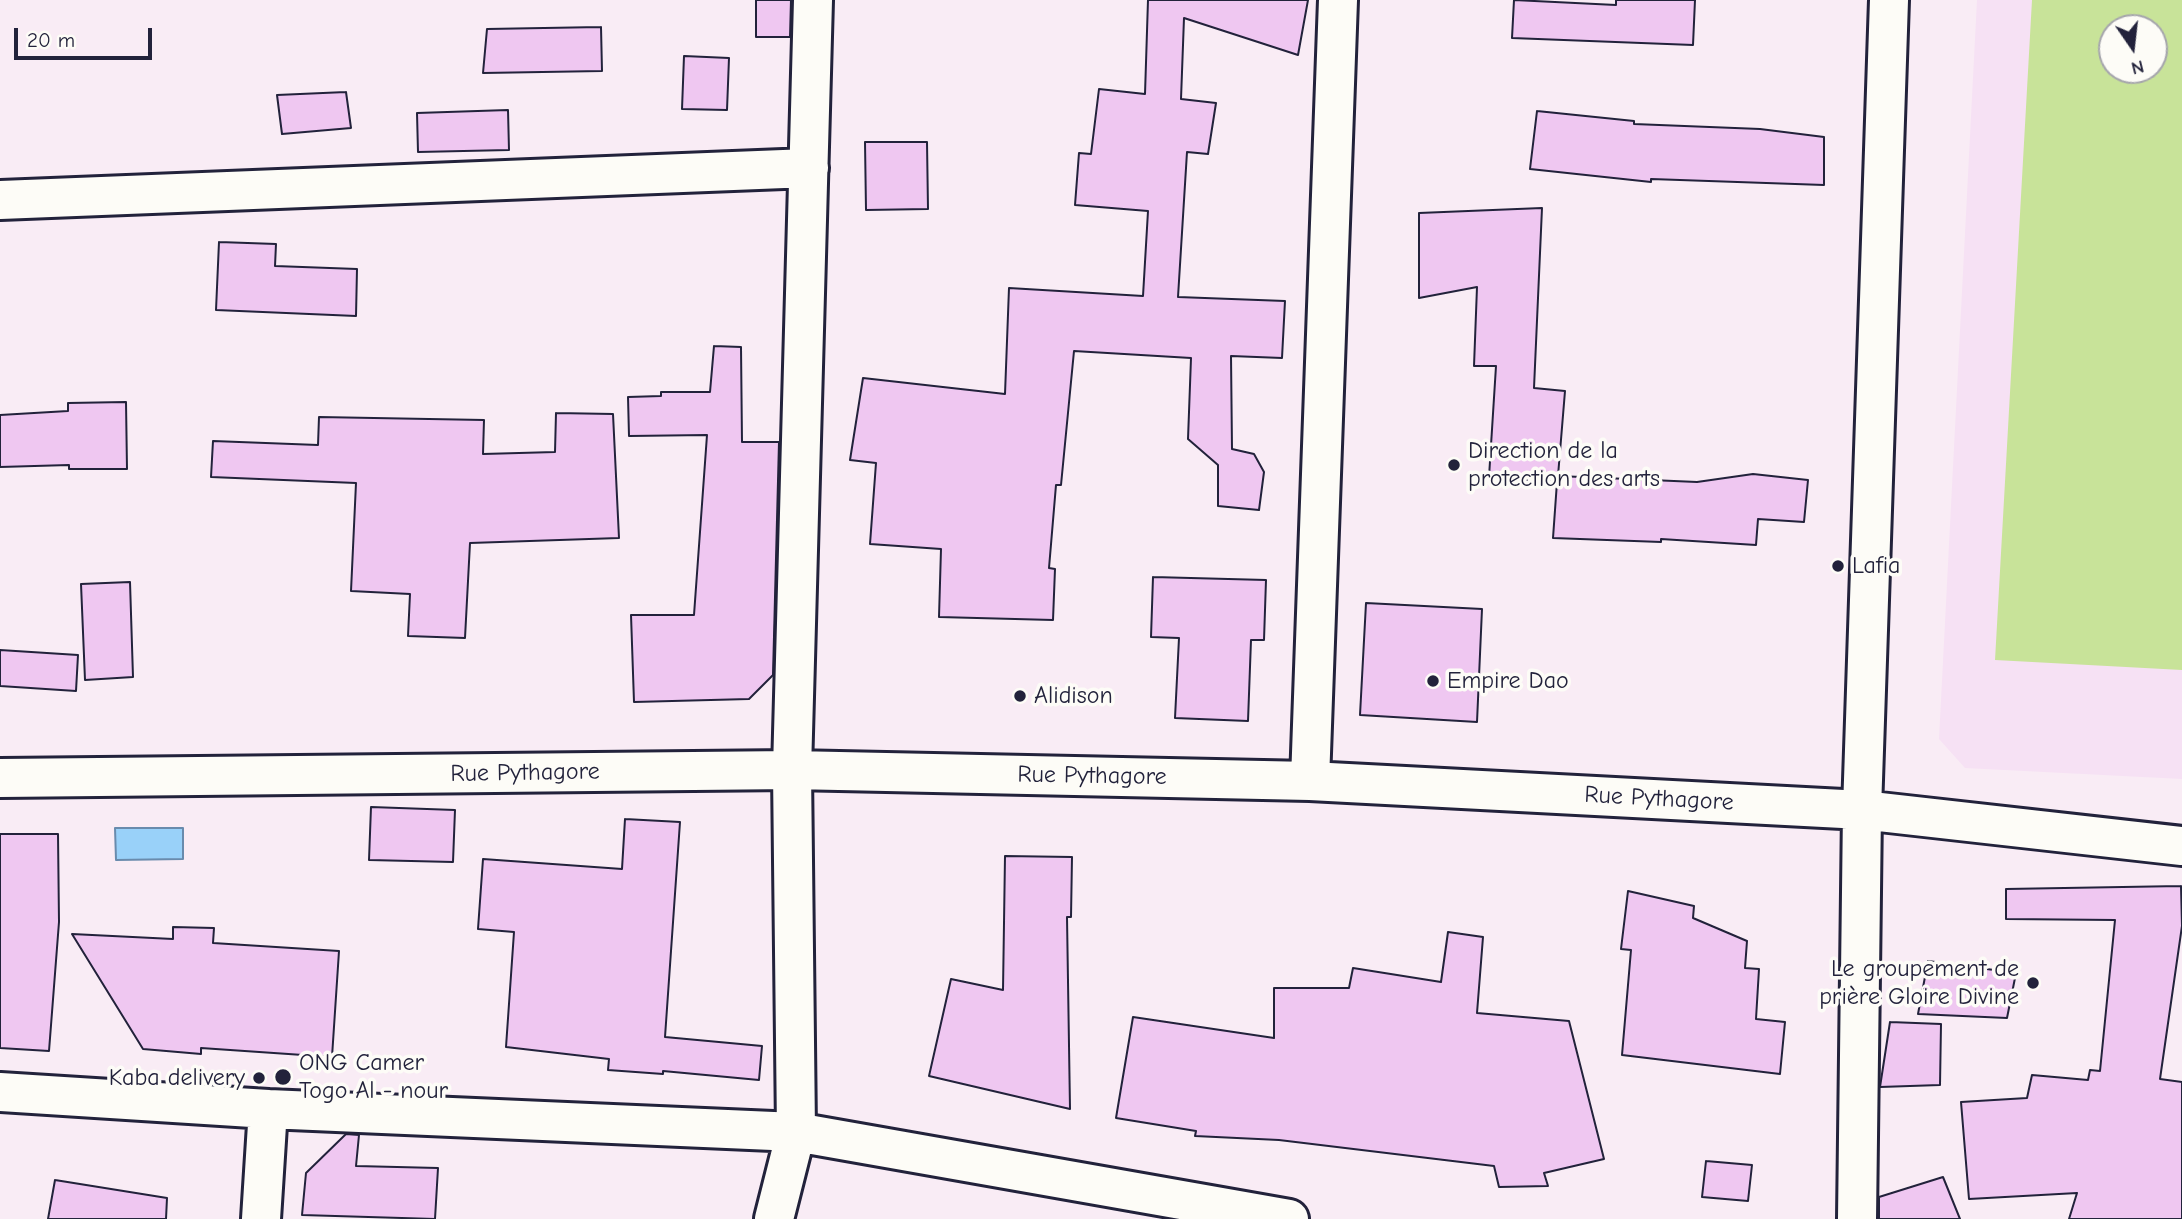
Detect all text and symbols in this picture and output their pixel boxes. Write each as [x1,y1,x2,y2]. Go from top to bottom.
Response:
scale bar [18,14,156,58]
north arrow [2098,14,2168,84]
text: 20 m [27,28,75,52]
text: N [2129,55,2146,80]
place label: Direction de la protection des arts [1468,437,1660,493]
marker: Direction de la protection des arts [1446,457,1462,473]
place label: Lafia [1852,552,1901,580]
marker: Lafia [1830,558,1846,574]
place label: Empire Dao [1447,667,1569,695]
marker: Empire Dao [1425,673,1441,689]
place label: Alidison [1034,682,1113,710]
marker: Alidison [1012,688,1028,704]
street label: Rue Pythagore [450,757,600,789]
street label: Rue Pythagore [1017,760,1167,792]
street label: Rue Pythagore [1584,781,1734,817]
place label: Le groupement de prière Gloire Divine [1819,955,2019,1011]
marker: Le groupement de prière Gloire Divine [2025,975,2041,991]
place label: ONG Camer Togo Al - nour [299,1049,448,1105]
place label: Kaba delivery [109,1064,245,1092]
marker: ONG Camer Togo Al - nour [273,1067,293,1087]
marker: Kaba delivery [251,1070,267,1086]

